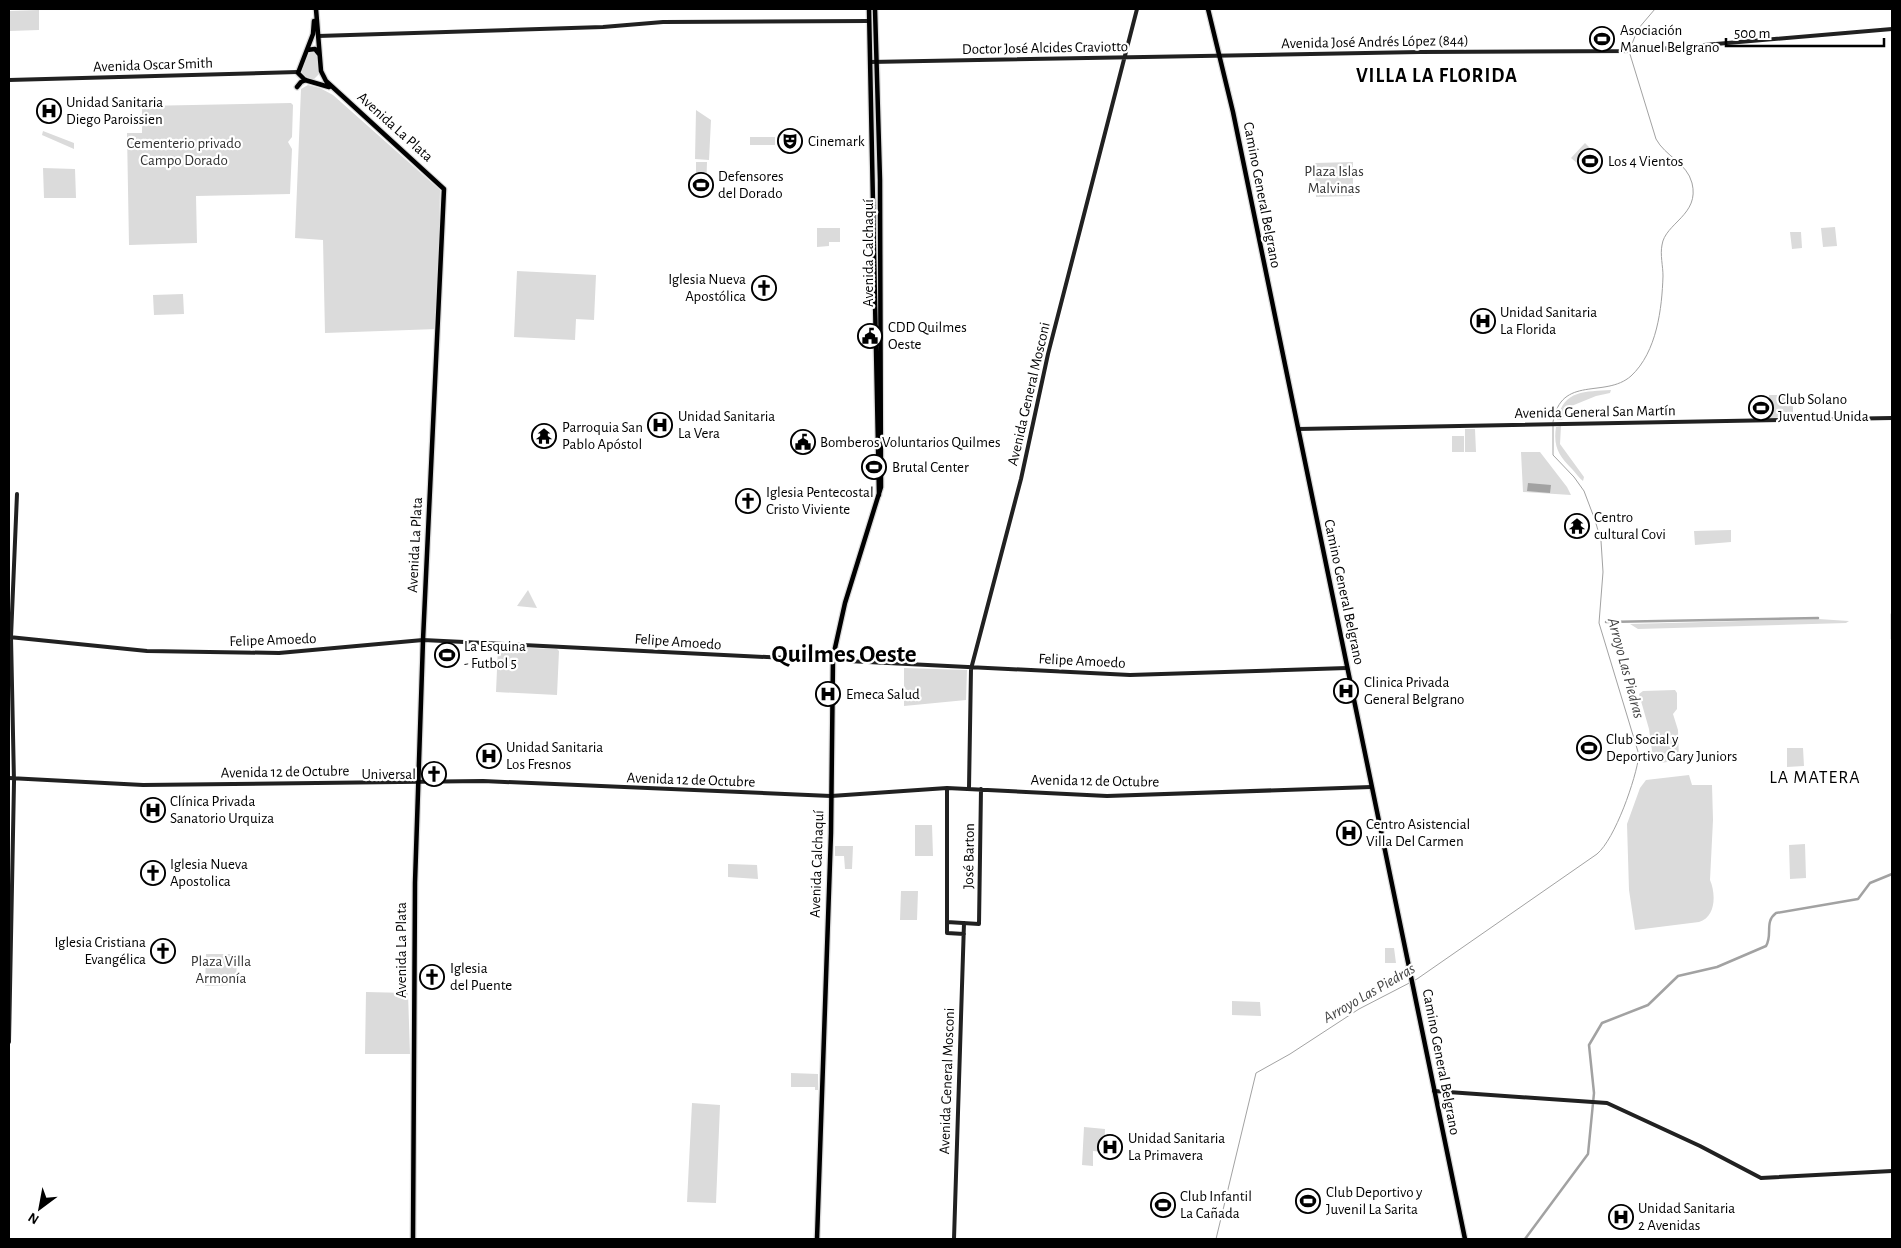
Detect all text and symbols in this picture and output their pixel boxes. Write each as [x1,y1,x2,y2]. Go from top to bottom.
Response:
scale bar [1726,15,1884,47]
place label: Asociación Manuel Belgrano [1620,23,1719,55]
sports icon: Asociación Manuel Belgrano [1589,26,1615,52]
text: 500 m [1734,26,1771,41]
street label: Avenida José Andrés López (844) [1281,33,1469,51]
street label: Doctor José Alcides Craviotto [962,39,1128,57]
street label: Avenida Oscar Smith [93,55,213,75]
district label: VILLA LA FLORIDA [1356,66,1518,86]
street label: Avenida La Plata [354,89,436,165]
place label: Unidad Sanitaria Diego Paroissien [66,95,163,127]
hospital icon: Unidad Sanitaria Diego Paroissien [36,98,62,124]
street label: Camino General Belgrano [1240,121,1284,269]
theatre icon: Cinemark [777,128,803,154]
place label: Cinemark [808,134,865,149]
park label: Cementerio privado Campo Dorado [127,136,241,168]
sports icon: Los 4 Vientos [1577,148,1603,174]
place label: Los 4 Vientos [1608,154,1683,169]
park label: Plaza Islas Malvinas [1304,164,1364,196]
place label: Defensores del Dorado [718,169,784,201]
sports icon: Defensores del Dorado [688,172,714,198]
street label: Avenida Calchaquí [861,199,876,307]
place label: Iglesia Nueva Apostólica [668,272,746,304]
church icon: Iglesia Nueva Apostólica [751,275,777,301]
place label: Unidad Sanitaria La Florida [1500,305,1597,337]
hospital icon: Unidad Sanitaria La Florida [1470,308,1496,334]
place label: CDD Quilmes Oeste [888,320,967,352]
street label: Avenida General Mosconi [1005,321,1053,467]
public building icon: CDD Quilmes Oeste [857,323,883,349]
place label: Club Solano Juventud Unida [1778,392,1869,424]
sports icon: Club Solano Juventud Unida [1748,395,1774,421]
street label: Avenida General San Martín [1514,403,1676,421]
place label: Unidad Sanitaria La Vera [678,409,775,441]
hospital icon: Unidad Sanitaria La Vera [647,412,673,438]
place label: Parroquia San Pablo Apóstol [562,420,643,452]
temple icon: Parroquia San Pablo Apóstol [531,423,557,449]
public building icon: Bomberos Voluntarios Quilmes [790,429,816,455]
place label: Bomberos Voluntarios Quilmes [820,435,1001,450]
sports icon: Brutal Center [861,454,887,480]
place label: Brutal Center [892,460,969,475]
place label: Iglesia Pentecostal Cristo Viviente [766,485,874,517]
church icon: Iglesia Pentecostal Cristo Viviente [735,488,761,514]
street label: Avenida La Plata [405,497,425,593]
place label: Centro cultural Covi [1594,510,1666,542]
temple icon: Centro cultural Covi [1564,513,1590,539]
street label: Camino General Belgrano [1321,518,1367,666]
water label: Arroyo Las Piedras [1605,615,1647,720]
street label: Felipe Amoedo [229,631,317,649]
street label: Felipe Amoedo [634,631,722,653]
place label: La Esquina - Futbol 5 [464,639,526,671]
sports icon: La Esquina - Futbol 5 [434,642,460,668]
district label: Quilmes Oeste [771,642,917,667]
street label: Felipe Amoedo [1038,651,1126,671]
place label: Clinica Privada General Belgrano [1364,675,1465,707]
hospital icon: Clinica Privada General Belgrano [1333,678,1359,704]
hospital icon: Emeca Salud [815,681,841,707]
place label: Emeca Salud [846,687,920,702]
place label: Club Social y Deportivo Gary Juniors [1606,732,1737,764]
sports icon: Club Social y Deportivo Gary Juniors [1576,735,1602,761]
place label: Unidad Sanitaria Los Fresnos [506,740,603,772]
hospital icon: Unidad Sanitaria Los Fresnos [476,743,502,769]
church icon: Universal [421,761,447,787]
street label: Avenida 12 de Octubre [221,763,350,781]
place label: Universal [361,767,416,782]
district label: LA MATERA [1769,769,1861,787]
street label: Avenida 12 de Octubre [626,770,756,790]
street label: Avenida 12 de Octubre [1031,772,1160,790]
place label: Clínica Privada Sanatorio Urquiza [170,794,274,826]
hospital icon: Clínica Privada Sanatorio Urquiza [140,797,166,823]
street label: Avenida Calchaquí [808,809,826,918]
place label: Centro Asistencial Villa Del Carmen [1366,817,1470,849]
hospital icon: Centro Asistencial Villa Del Carmen [1336,820,1362,846]
street label: José Barton [961,823,977,889]
place label: Iglesia Nueva Apostolica [170,857,248,889]
church icon: Iglesia Nueva Apostolica [140,860,166,886]
street label: Avenida La Plata [394,902,409,998]
place label: Iglesia Cristiana Evangélica [54,935,146,967]
church icon: Iglesia Cristiana Evangélica [150,938,176,964]
park label: Plaza Villa Armonía [191,954,251,986]
water label: Arroyo Las Piedras [1319,960,1418,1026]
place label: Iglesia del Puente [450,961,512,993]
church icon: Iglesia del Puente [419,964,445,990]
street label: Camino General Belgrano [1419,988,1463,1136]
street label: Avenida General Mosconi [937,1007,957,1155]
place label: Unidad Sanitaria La Primavera [1128,1131,1225,1163]
hospital icon: Unidad Sanitaria La Primavera [1097,1134,1123,1160]
north arrow [15,1183,65,1233]
place label: Club Deportivo y Juvenil La Sarita [1326,1185,1423,1217]
sports icon: Club Deportivo y Juvenil La Sarita [1295,1188,1321,1214]
place label: Club Infantil La Cañada [1180,1189,1252,1221]
sports icon: Club Infantil La Cañada [1150,1192,1176,1218]
place label: Unidad Sanitaria 2 Avenidas [1638,1201,1735,1233]
hospital icon: Unidad Sanitaria 2 Avenidas [1608,1204,1634,1230]
text: N [26,1210,41,1227]

